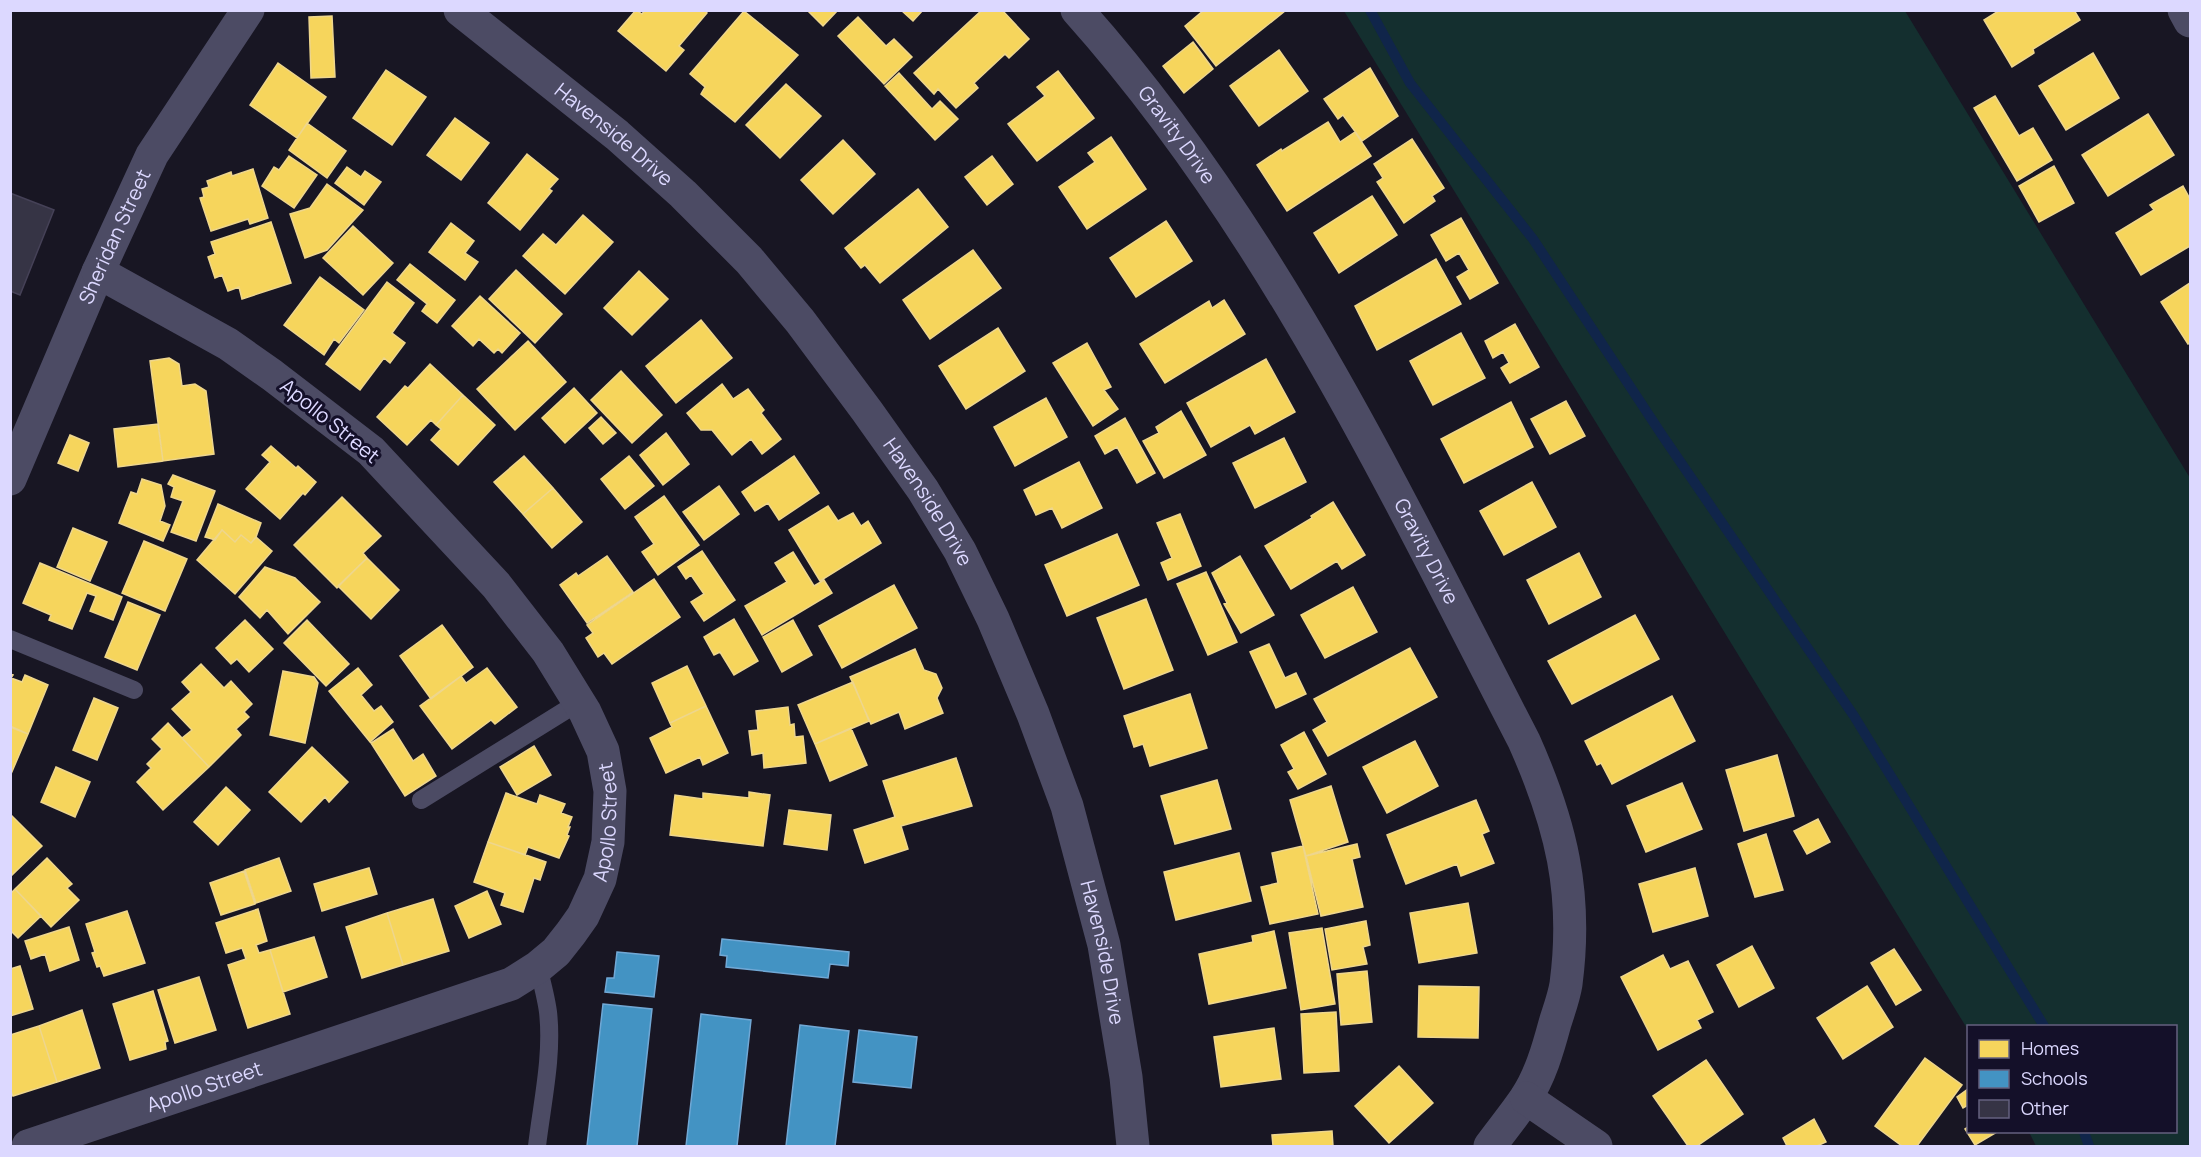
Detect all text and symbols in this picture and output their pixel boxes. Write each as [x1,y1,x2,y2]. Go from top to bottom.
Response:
street label: Havenside Drive [549,77,679,192]
street label: Gravity Drive [1132,80,1222,189]
street label: Sheridan Street [72,165,157,308]
street label: Apollo Street [275,372,386,469]
street label: Havenside Drive [877,432,979,570]
street label: Gravity Drive [1388,494,1465,609]
street label: Apollo Street [586,760,623,884]
street label: Havenside Drive [1074,877,1131,1027]
legend [1967,1025,2177,1133]
text: Homes [2021,1036,2079,1060]
street label: Apollo Street [143,1054,266,1118]
text: Schools [2021,1066,2088,1090]
text: Other [2021,1096,2069,1120]

